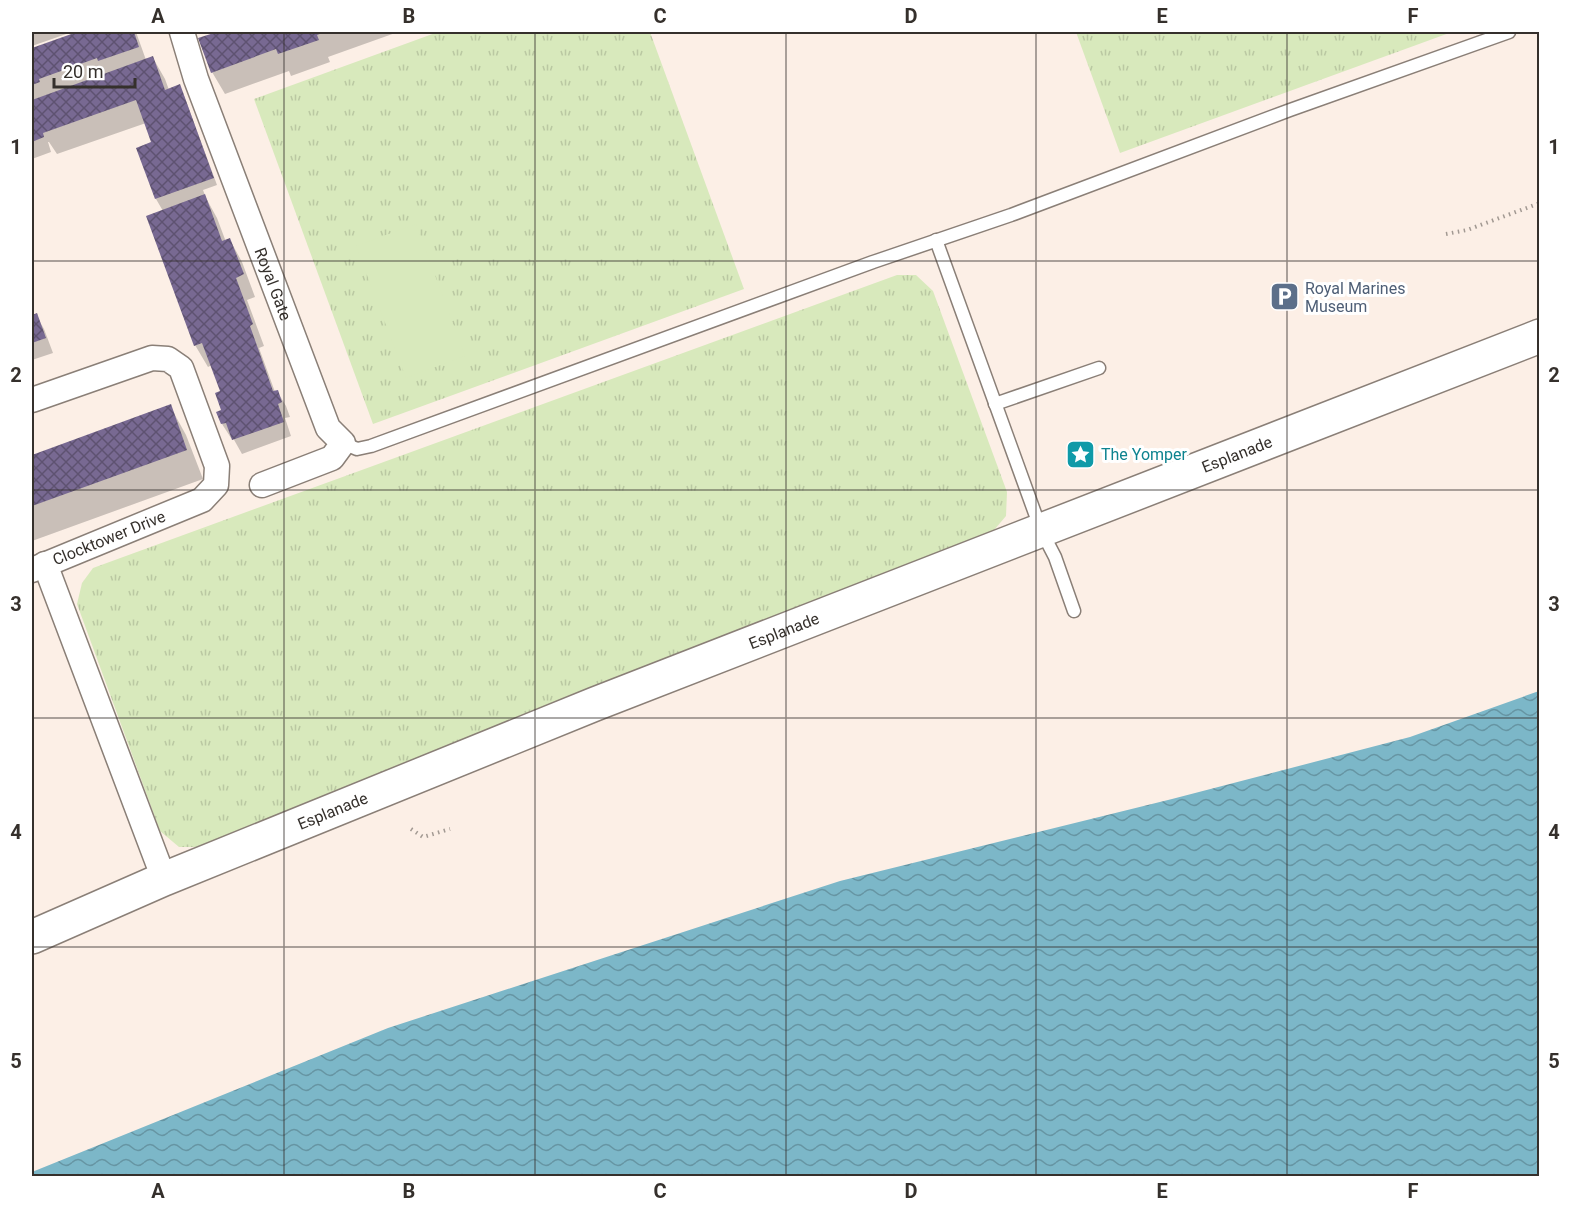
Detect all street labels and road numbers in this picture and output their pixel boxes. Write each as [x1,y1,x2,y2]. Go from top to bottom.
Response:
street label: Royal Gate [251,245,296,323]
street label: Esplanade [1199,432,1275,476]
street label: Clocktower Drive [50,507,168,569]
street label: Esplanade [746,608,822,653]
street label: Esplanade [295,788,370,833]

